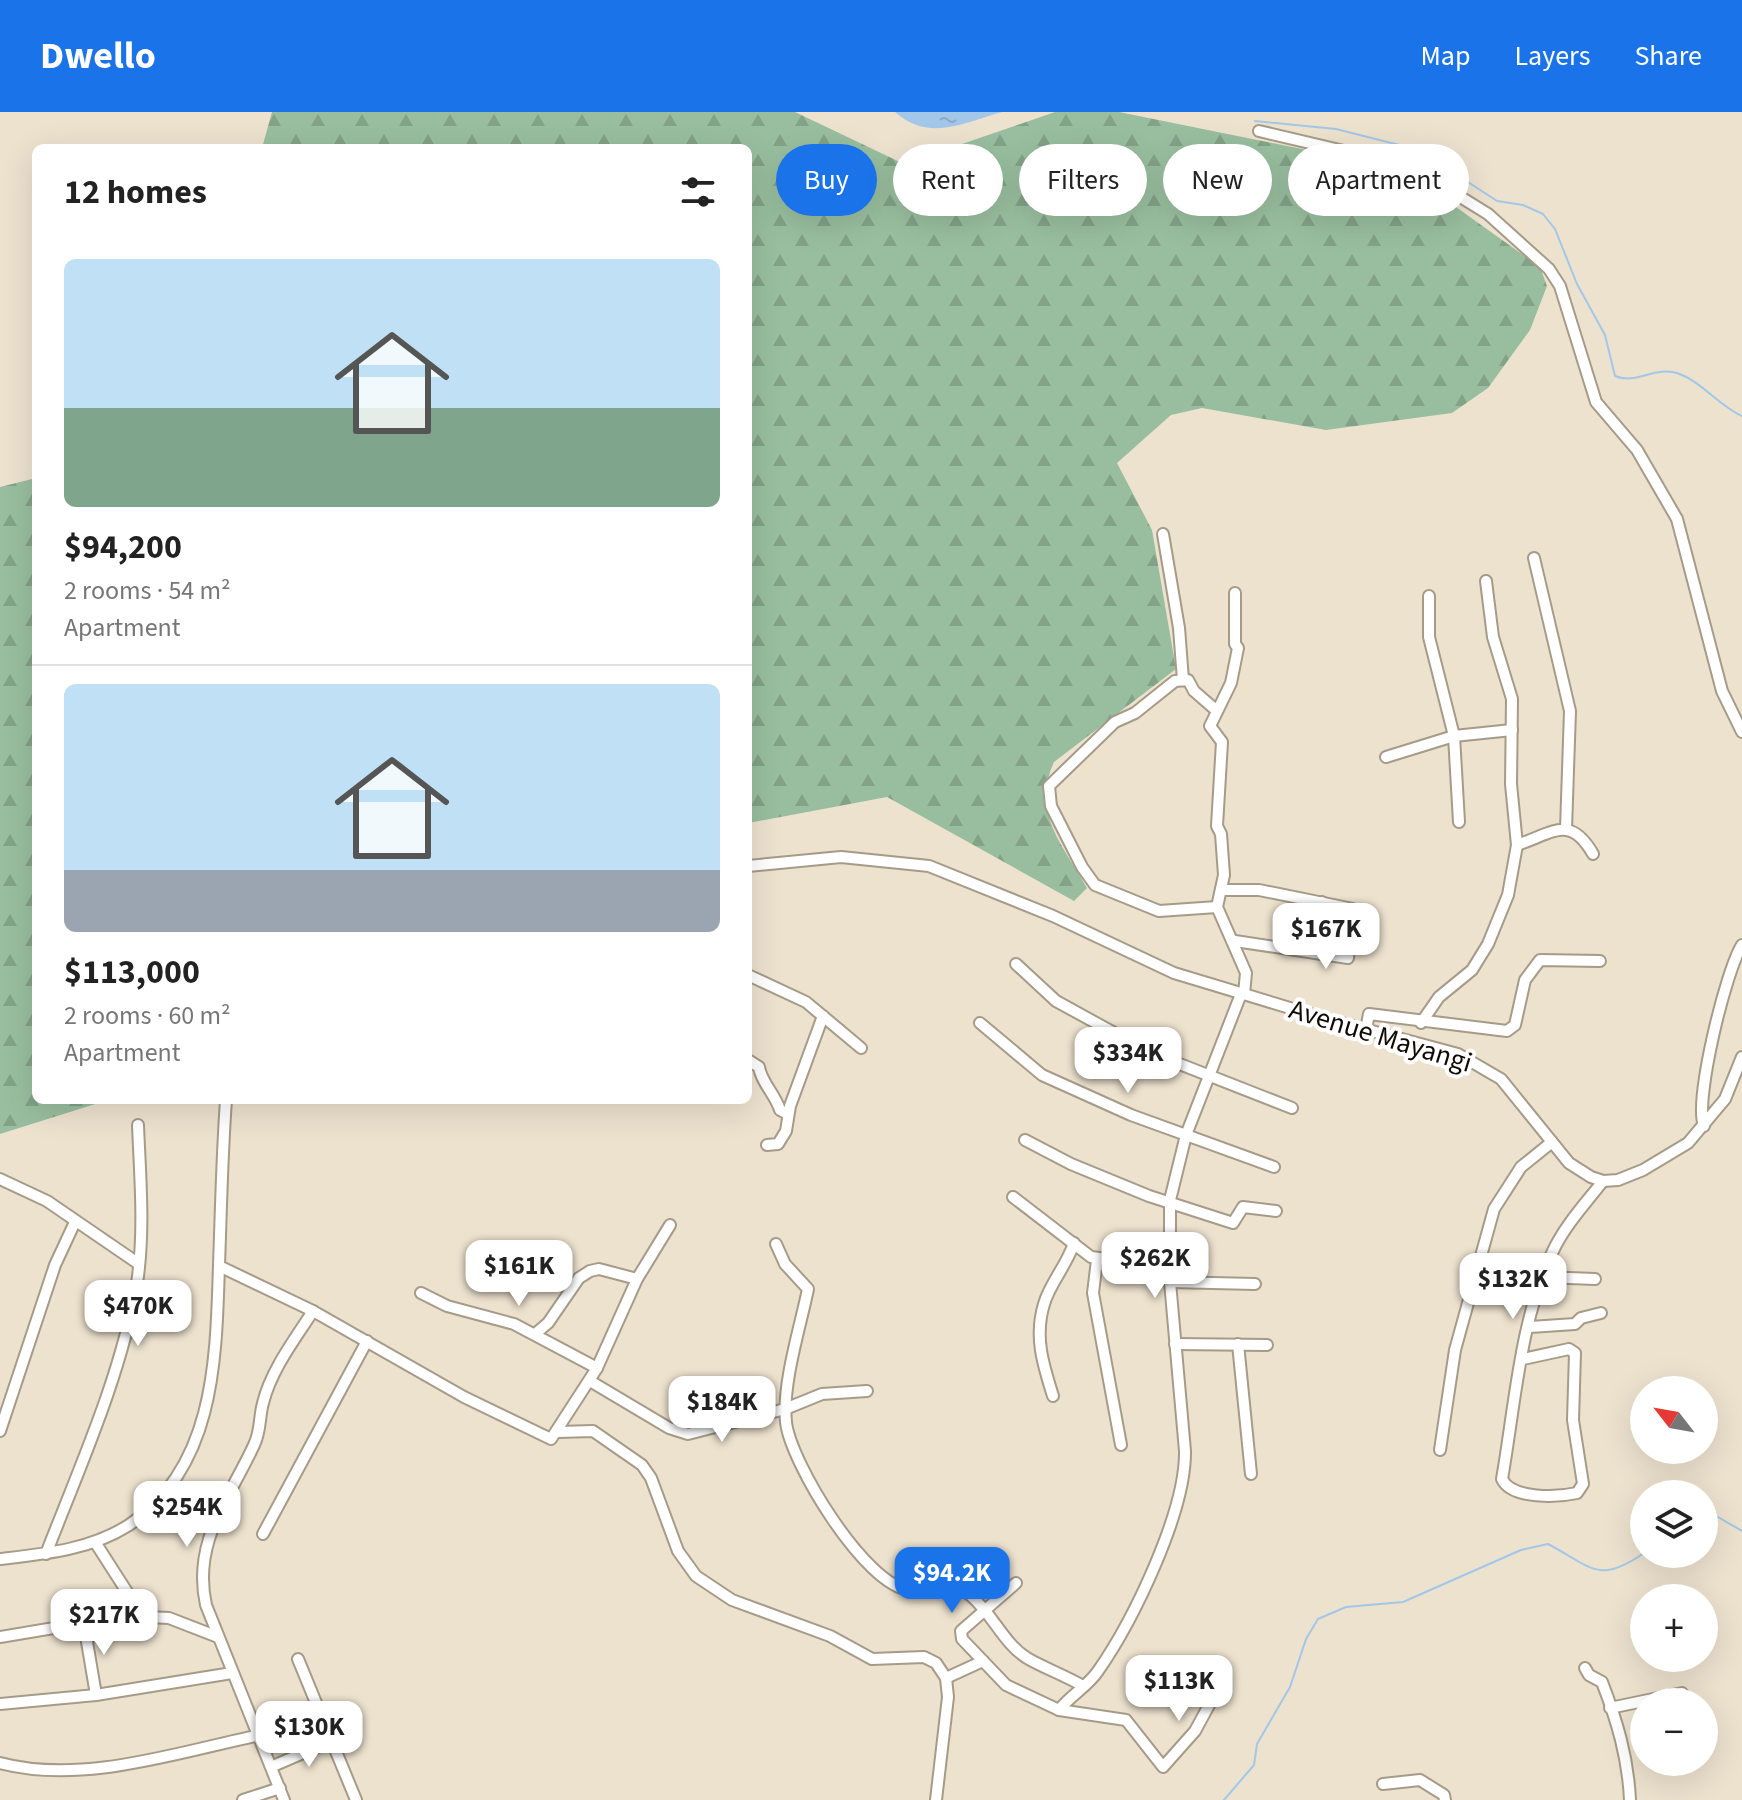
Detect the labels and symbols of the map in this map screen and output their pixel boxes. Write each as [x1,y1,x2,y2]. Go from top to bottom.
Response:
pin: $167K [1270,903,1382,971]
street label: Avenue Mayangi [1284,989,1477,1083]
pin: $334K [1072,1027,1184,1095]
pin: $262K [1099,1232,1211,1300]
pin: $161K [463,1240,575,1308]
pin: $132K [1457,1253,1569,1321]
pin: $470K [82,1280,194,1348]
pin: $184K [666,1376,778,1444]
north arrow [1630,1376,1718,1464]
pin: $254K [131,1481,243,1549]
pin: $94.2K [887,1547,1017,1615]
pin: $217K [48,1589,160,1657]
pin: $113K [1123,1655,1235,1723]
pin: $130K [253,1701,365,1769]

